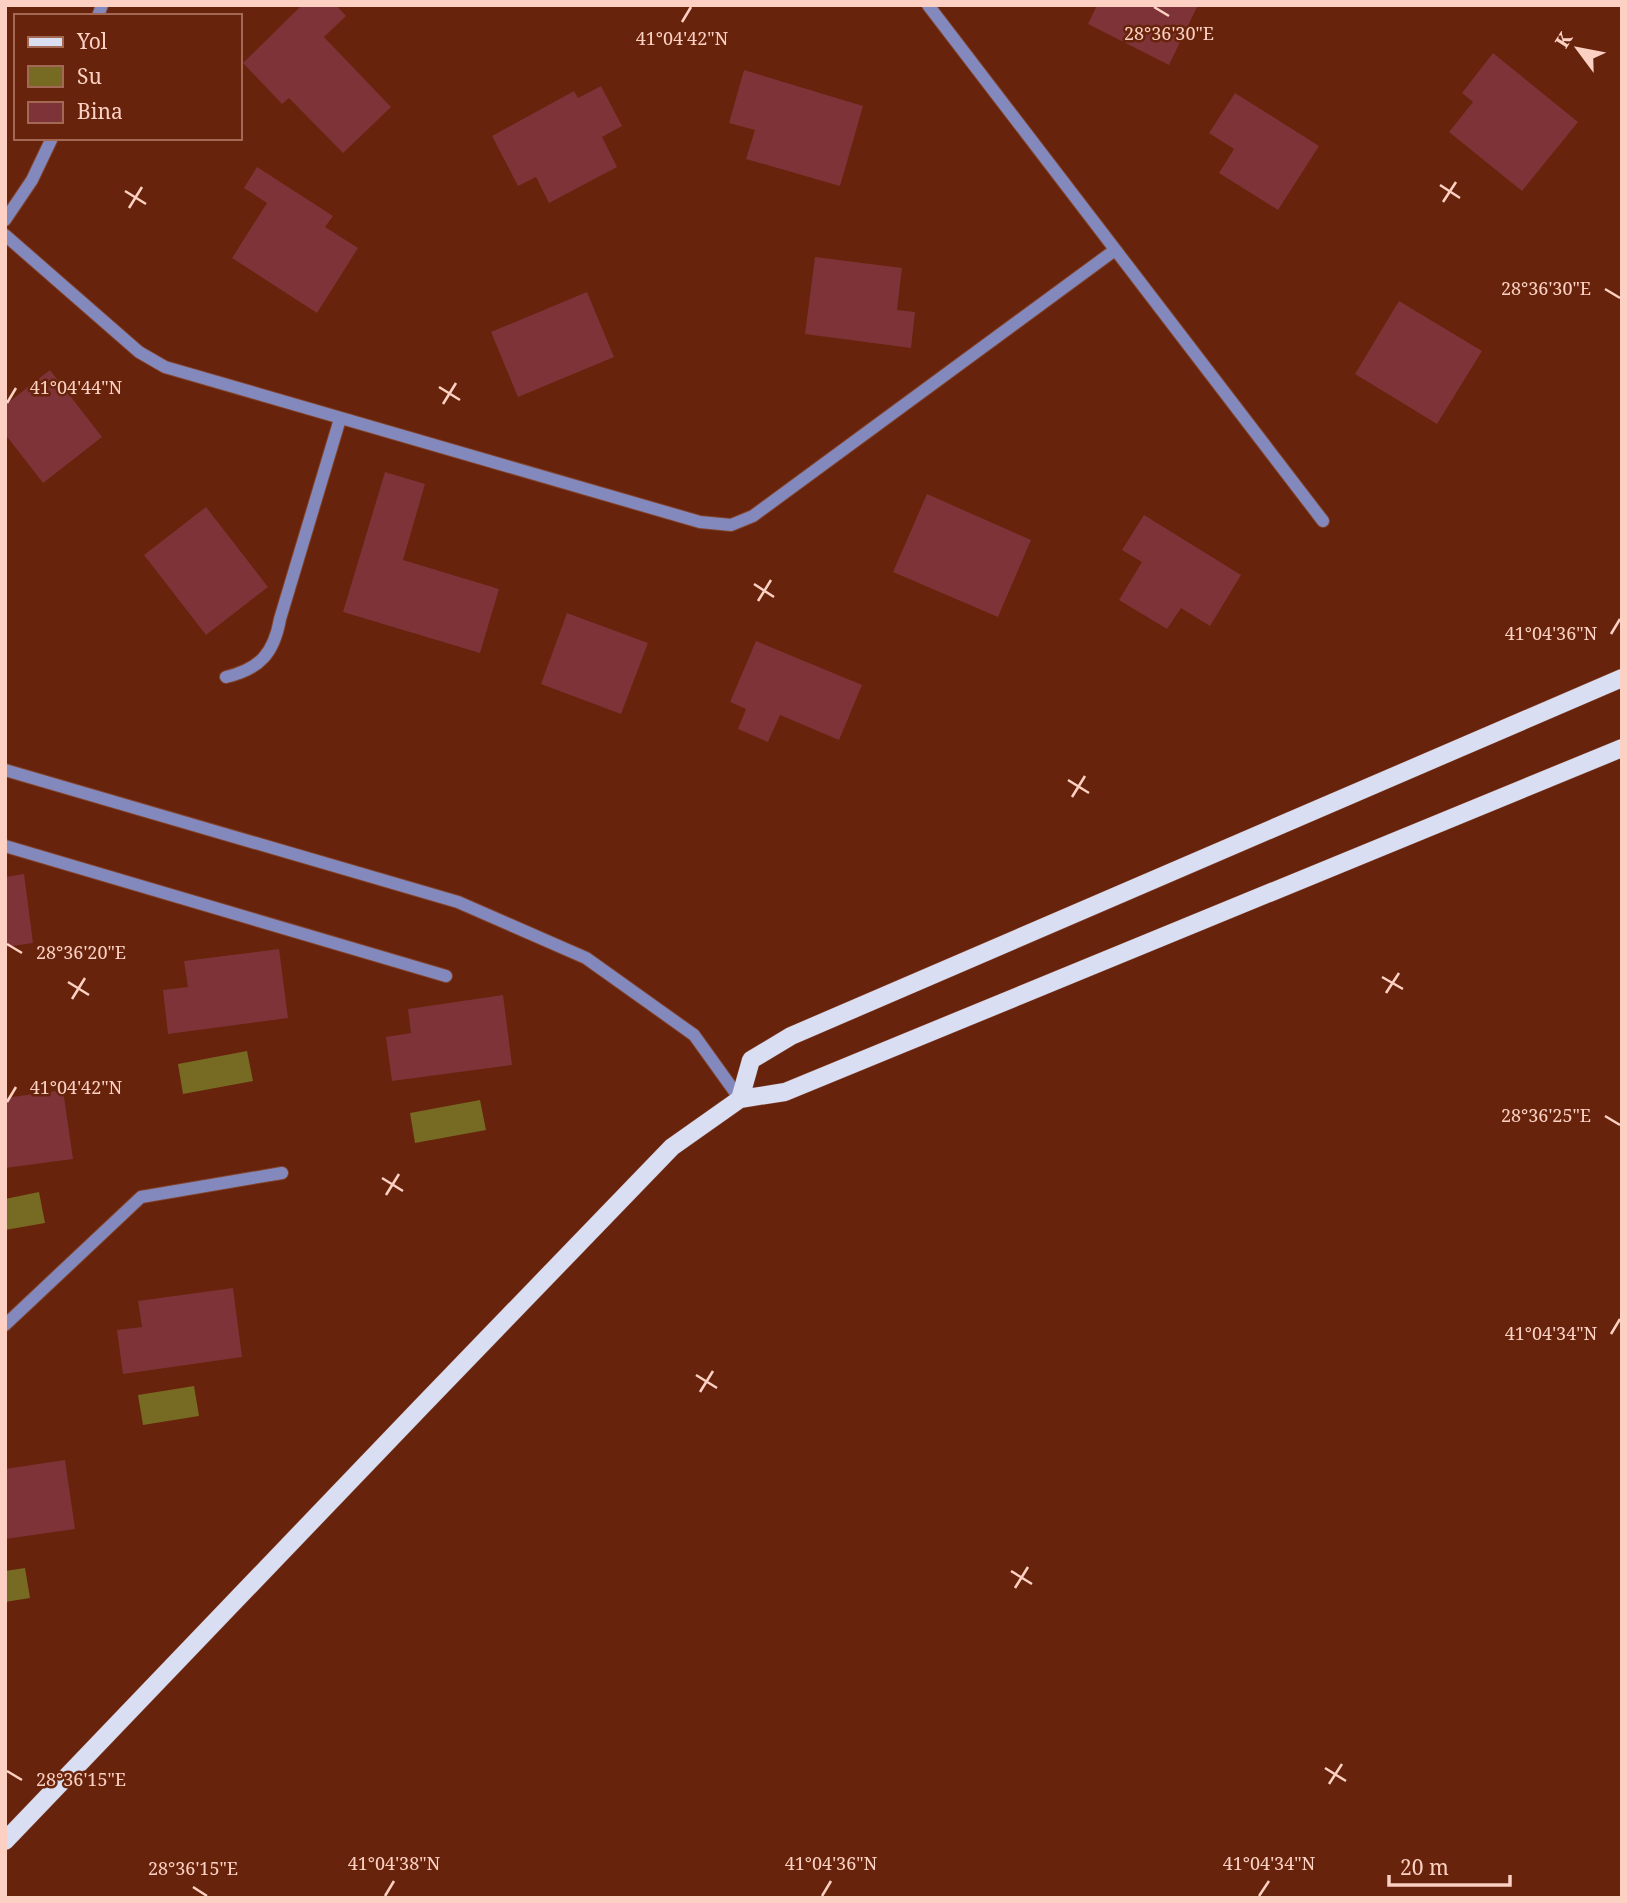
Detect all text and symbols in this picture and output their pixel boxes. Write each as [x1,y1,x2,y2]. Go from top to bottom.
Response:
legend [14,14,242,140]
north arrow [1543,14,1613,84]
text: 28°36'30"E [1124,21,1214,45]
text: 41°04'42"N [636,26,729,50]
text: Yol [76,27,108,55]
text: K [1549,27,1578,53]
text: Su [77,62,102,90]
text: Bina [77,97,123,125]
text: 28°36'30"E [1501,276,1591,300]
text: 41°04'44"N [30,375,123,399]
text: 41°04'36"N [1505,621,1598,645]
text: 28°36'20"E [36,940,126,964]
text: 41°04'42"N [30,1075,123,1099]
text: 28°36'25"E [1501,1103,1591,1127]
text: 41°04'34"N [1505,1321,1598,1345]
text: 28°36'15"E [36,1767,126,1791]
scale bar [1389,1843,1510,1887]
text: 41°04'38"N [348,1851,441,1875]
text: 41°04'36"N [785,1851,878,1875]
text: 41°04'34"N [1223,1851,1316,1875]
text: 20 m [1400,1853,1449,1881]
text: 28°36'15"E [148,1856,238,1880]

